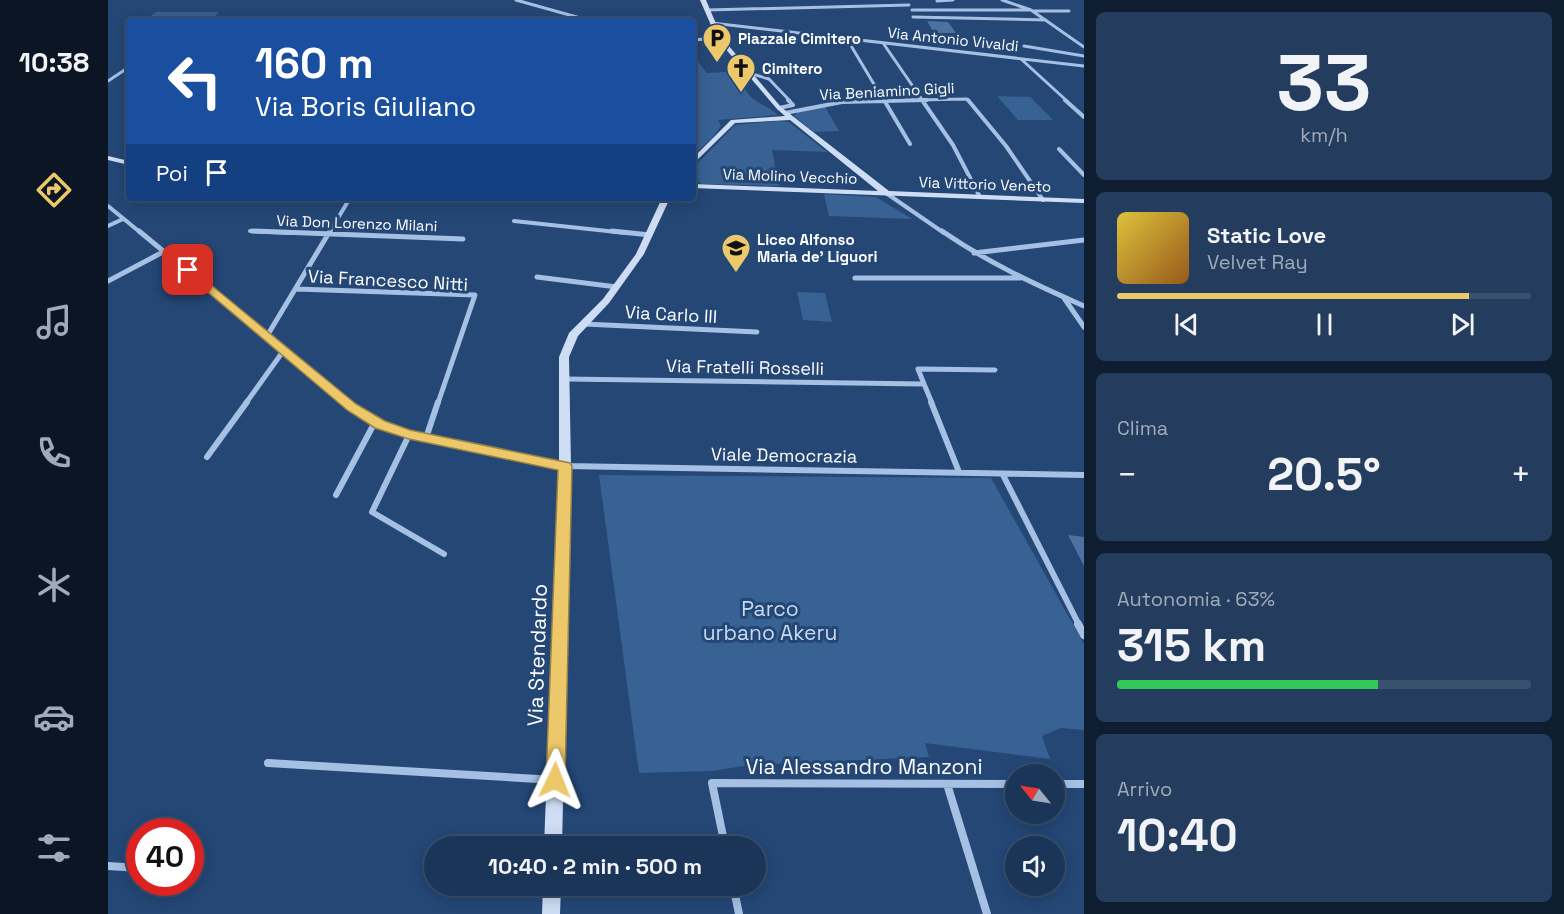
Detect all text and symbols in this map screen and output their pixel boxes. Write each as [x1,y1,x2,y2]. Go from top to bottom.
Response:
parking icon: Piazzale Cimitero [701,22,733,64]
street label: Via Antonio Vivaldi [886,23,1020,55]
place label: Piazzale Cimitero [738,29,861,48]
text: 33 [1277,33,1371,133]
text: 160 m [255,37,374,90]
icon: left [156,42,234,120]
text: 10:38 [19,45,89,80]
church icon: Cimitero [725,52,757,94]
place label: Cimitero [762,59,823,78]
street label: Via Beniamino Gigli [819,78,955,104]
text: Via Boris Giuliano [255,89,476,124]
text: km/h [1300,122,1348,148]
icon: arrive [200,156,233,189]
text: Poi [156,159,188,187]
street label: Via Molino Vecchio [722,164,858,188]
icon: directions [33,169,75,211]
street label: Via Vittorio Veneto [918,172,1052,196]
street label: Via Don Lorenzo Milani [276,211,438,235]
text: Static Love [1207,221,1326,249]
place label: Liceo Alfonso Maria de' Liguori [757,230,877,266]
school or university icon: Liceo Alfonso Maria de' Liguori [720,232,752,274]
pin [162,244,213,295]
text: Velvet Ray [1207,249,1308,275]
icon: arrive [171,253,204,286]
street label: Via Francesco Nitti [307,264,469,296]
street label: Via Carlo III [624,300,718,328]
icon: music [33,301,75,343]
icon: previous [1170,308,1203,341]
icon: pause [1308,308,1341,341]
icon: next [1446,308,1479,341]
street label: Via Fratelli Rosselli [666,354,824,380]
text: Clima [1117,415,1168,441]
icon: phone [33,432,75,474]
street label: Viale Democrazia [711,442,857,468]
text: 20.5° [1267,446,1381,503]
text: − [1117,454,1137,496]
text: + [1511,454,1531,496]
icon: climate [33,564,75,606]
street label: Via Stendardo [521,583,553,727]
text: Autonomia · 63% [1117,586,1275,612]
park label: Parco urbano Akeru [703,595,837,646]
text: 315 km [1117,617,1266,674]
icon: car [33,696,75,738]
position arrow [523,748,587,812]
street label: Via Alessandro Manzoni [745,753,983,780]
north arrow [1005,764,1065,824]
map controls [1005,764,1065,896]
text: Arrivo [1117,776,1172,802]
text: 10:40 [1117,807,1238,864]
speed limit sign: 40 [126,818,204,896]
icon: filters [33,827,75,869]
button: sound [1005,836,1065,896]
text: 10:40 · 2 min · 500 m [488,852,702,880]

